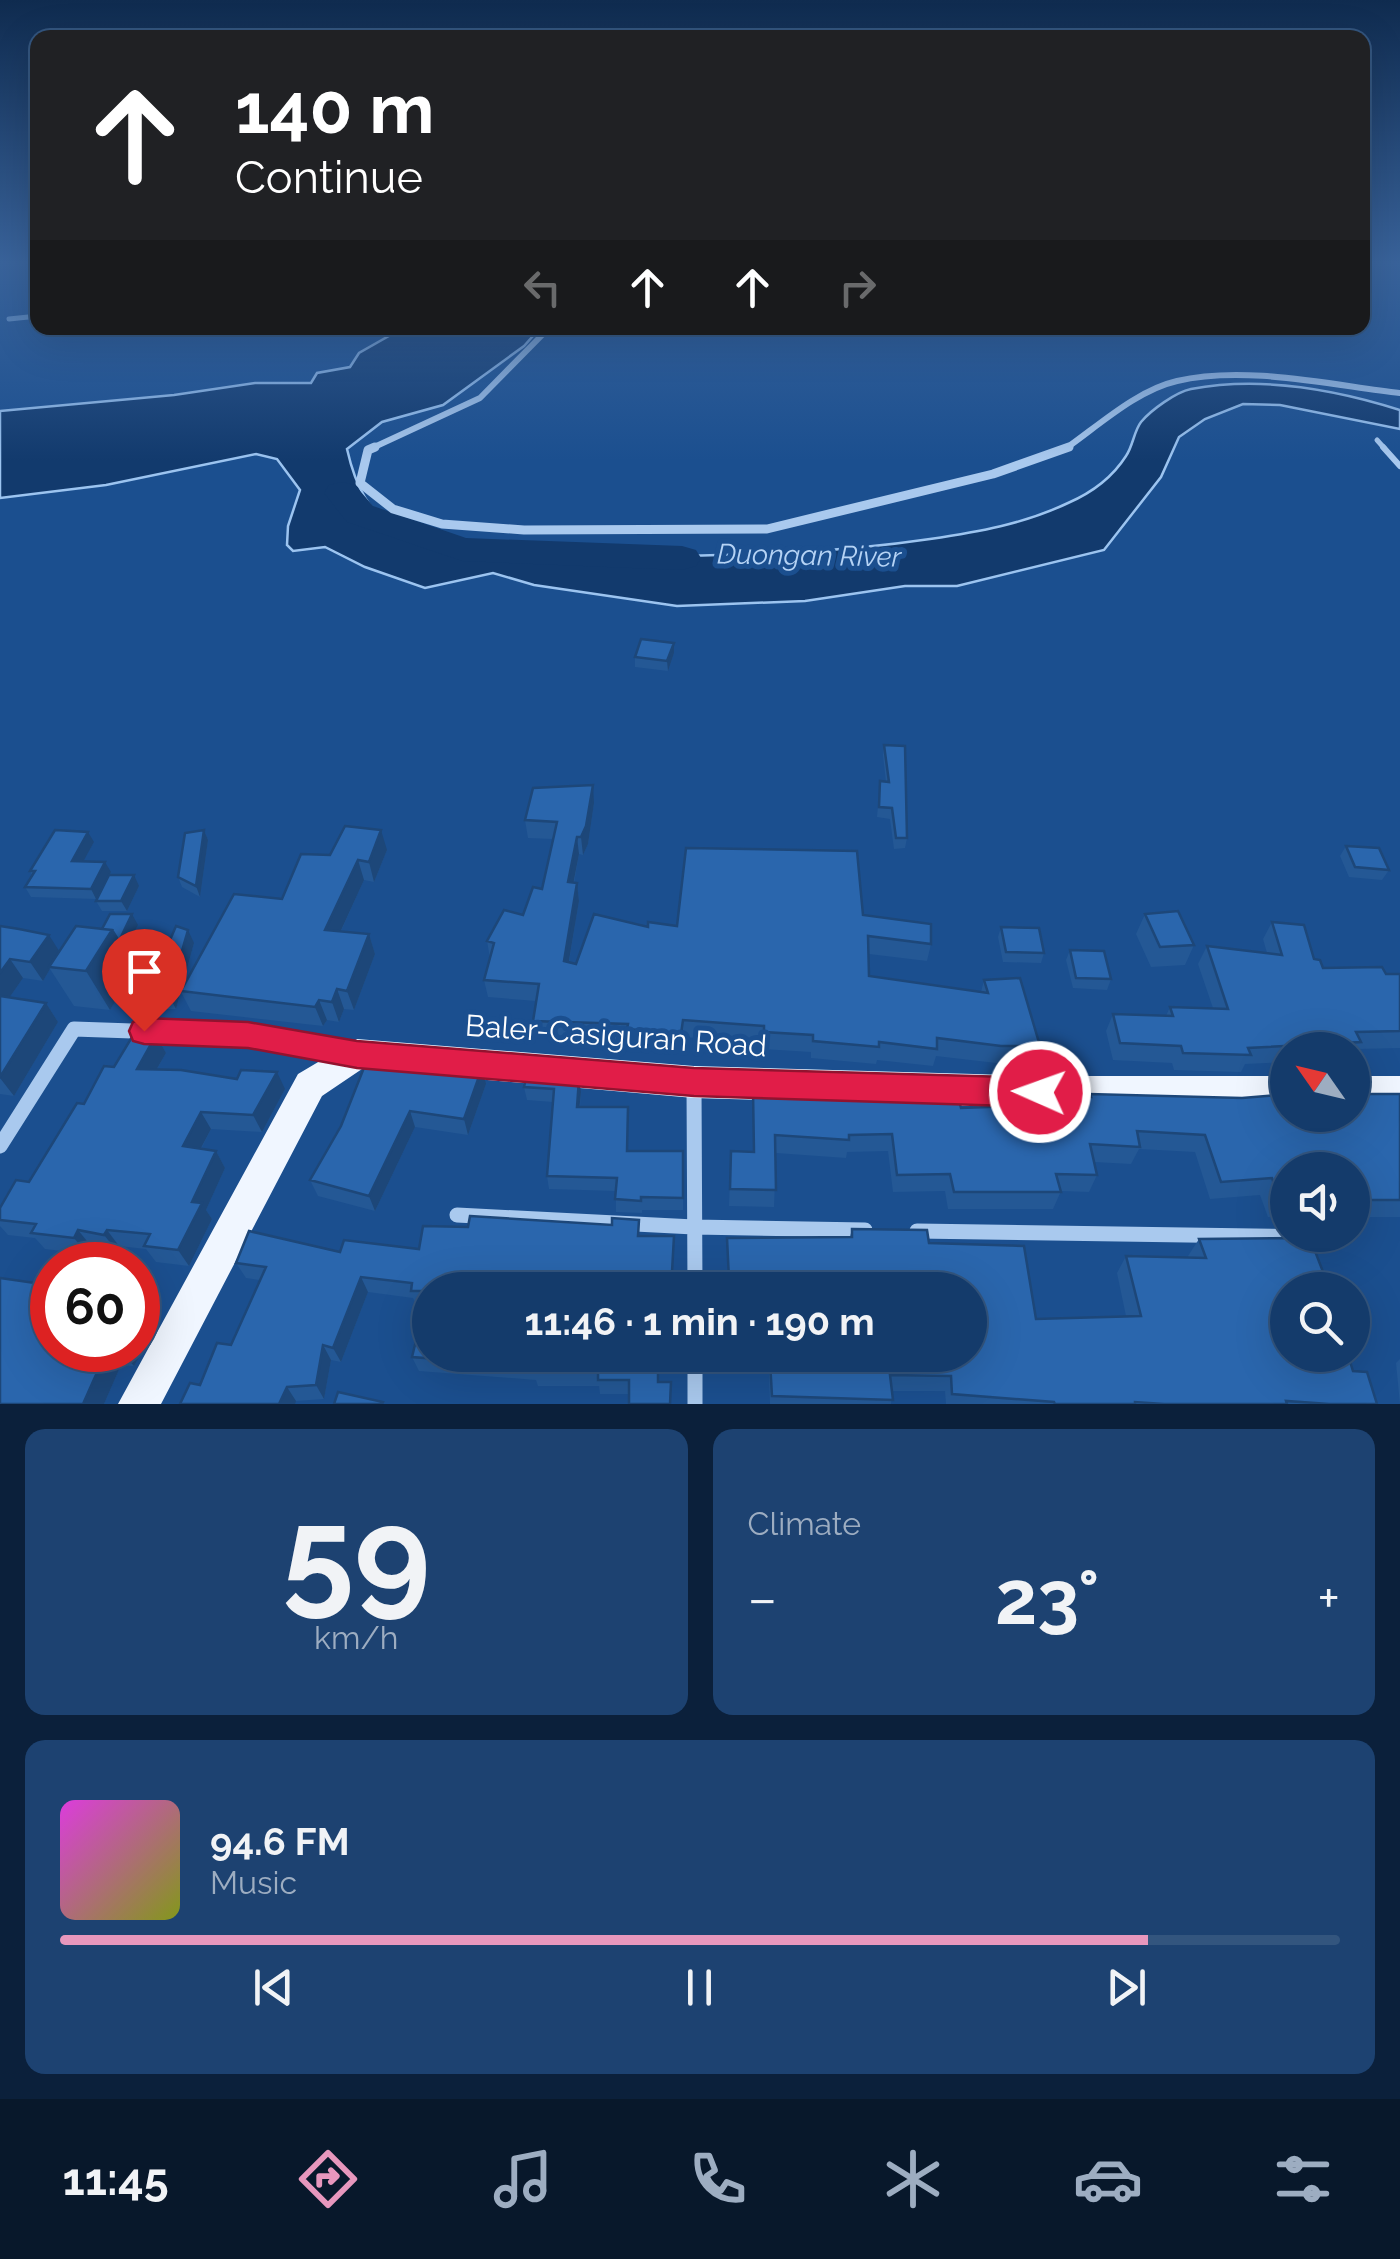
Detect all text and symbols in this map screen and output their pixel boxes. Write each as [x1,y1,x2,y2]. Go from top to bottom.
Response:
text: 140 m [235,67,435,149]
icon: ahead [70,70,200,200]
text: Continue [235,151,423,204]
icon: left [515,260,570,315]
icon: ahead [620,260,675,315]
icon: ahead [725,260,780,315]
icon: right [830,260,885,315]
water label: Duongan River [717,537,903,574]
pin [102,929,187,1032]
icon: arrive [117,944,172,999]
street label: Baler-Casiguran Road [464,1007,768,1064]
north arrow [1270,1032,1370,1132]
map controls [1270,1032,1370,1372]
position arrow [988,1040,1092,1144]
button: sound [1270,1152,1370,1252]
speed limit sign: 60 [30,1242,160,1372]
button: search [1270,1272,1370,1372]
text: 11:46 · 1 min · 190 m [524,1299,875,1344]
text: 59 [282,1478,431,1630]
text: Climate [748,1505,861,1542]
text: 23° [995,1553,1099,1642]
text: − [748,1566,777,1631]
text: + [1317,1566,1340,1631]
text: km/h [314,1619,398,1656]
text: 94.6 FM [210,1819,350,1864]
text: Music [210,1864,297,1901]
icon: previous [246,1960,301,2015]
icon: pause [672,1960,727,2015]
icon: next [1099,1960,1154,2015]
icon: directions [293,2144,363,2214]
icon: music [488,2144,558,2214]
icon: phone [683,2144,753,2214]
icon: climate [878,2144,948,2214]
icon: car [1073,2144,1143,2214]
icon: filters [1268,2144,1338,2214]
text: 11:45 [62,2153,169,2206]

